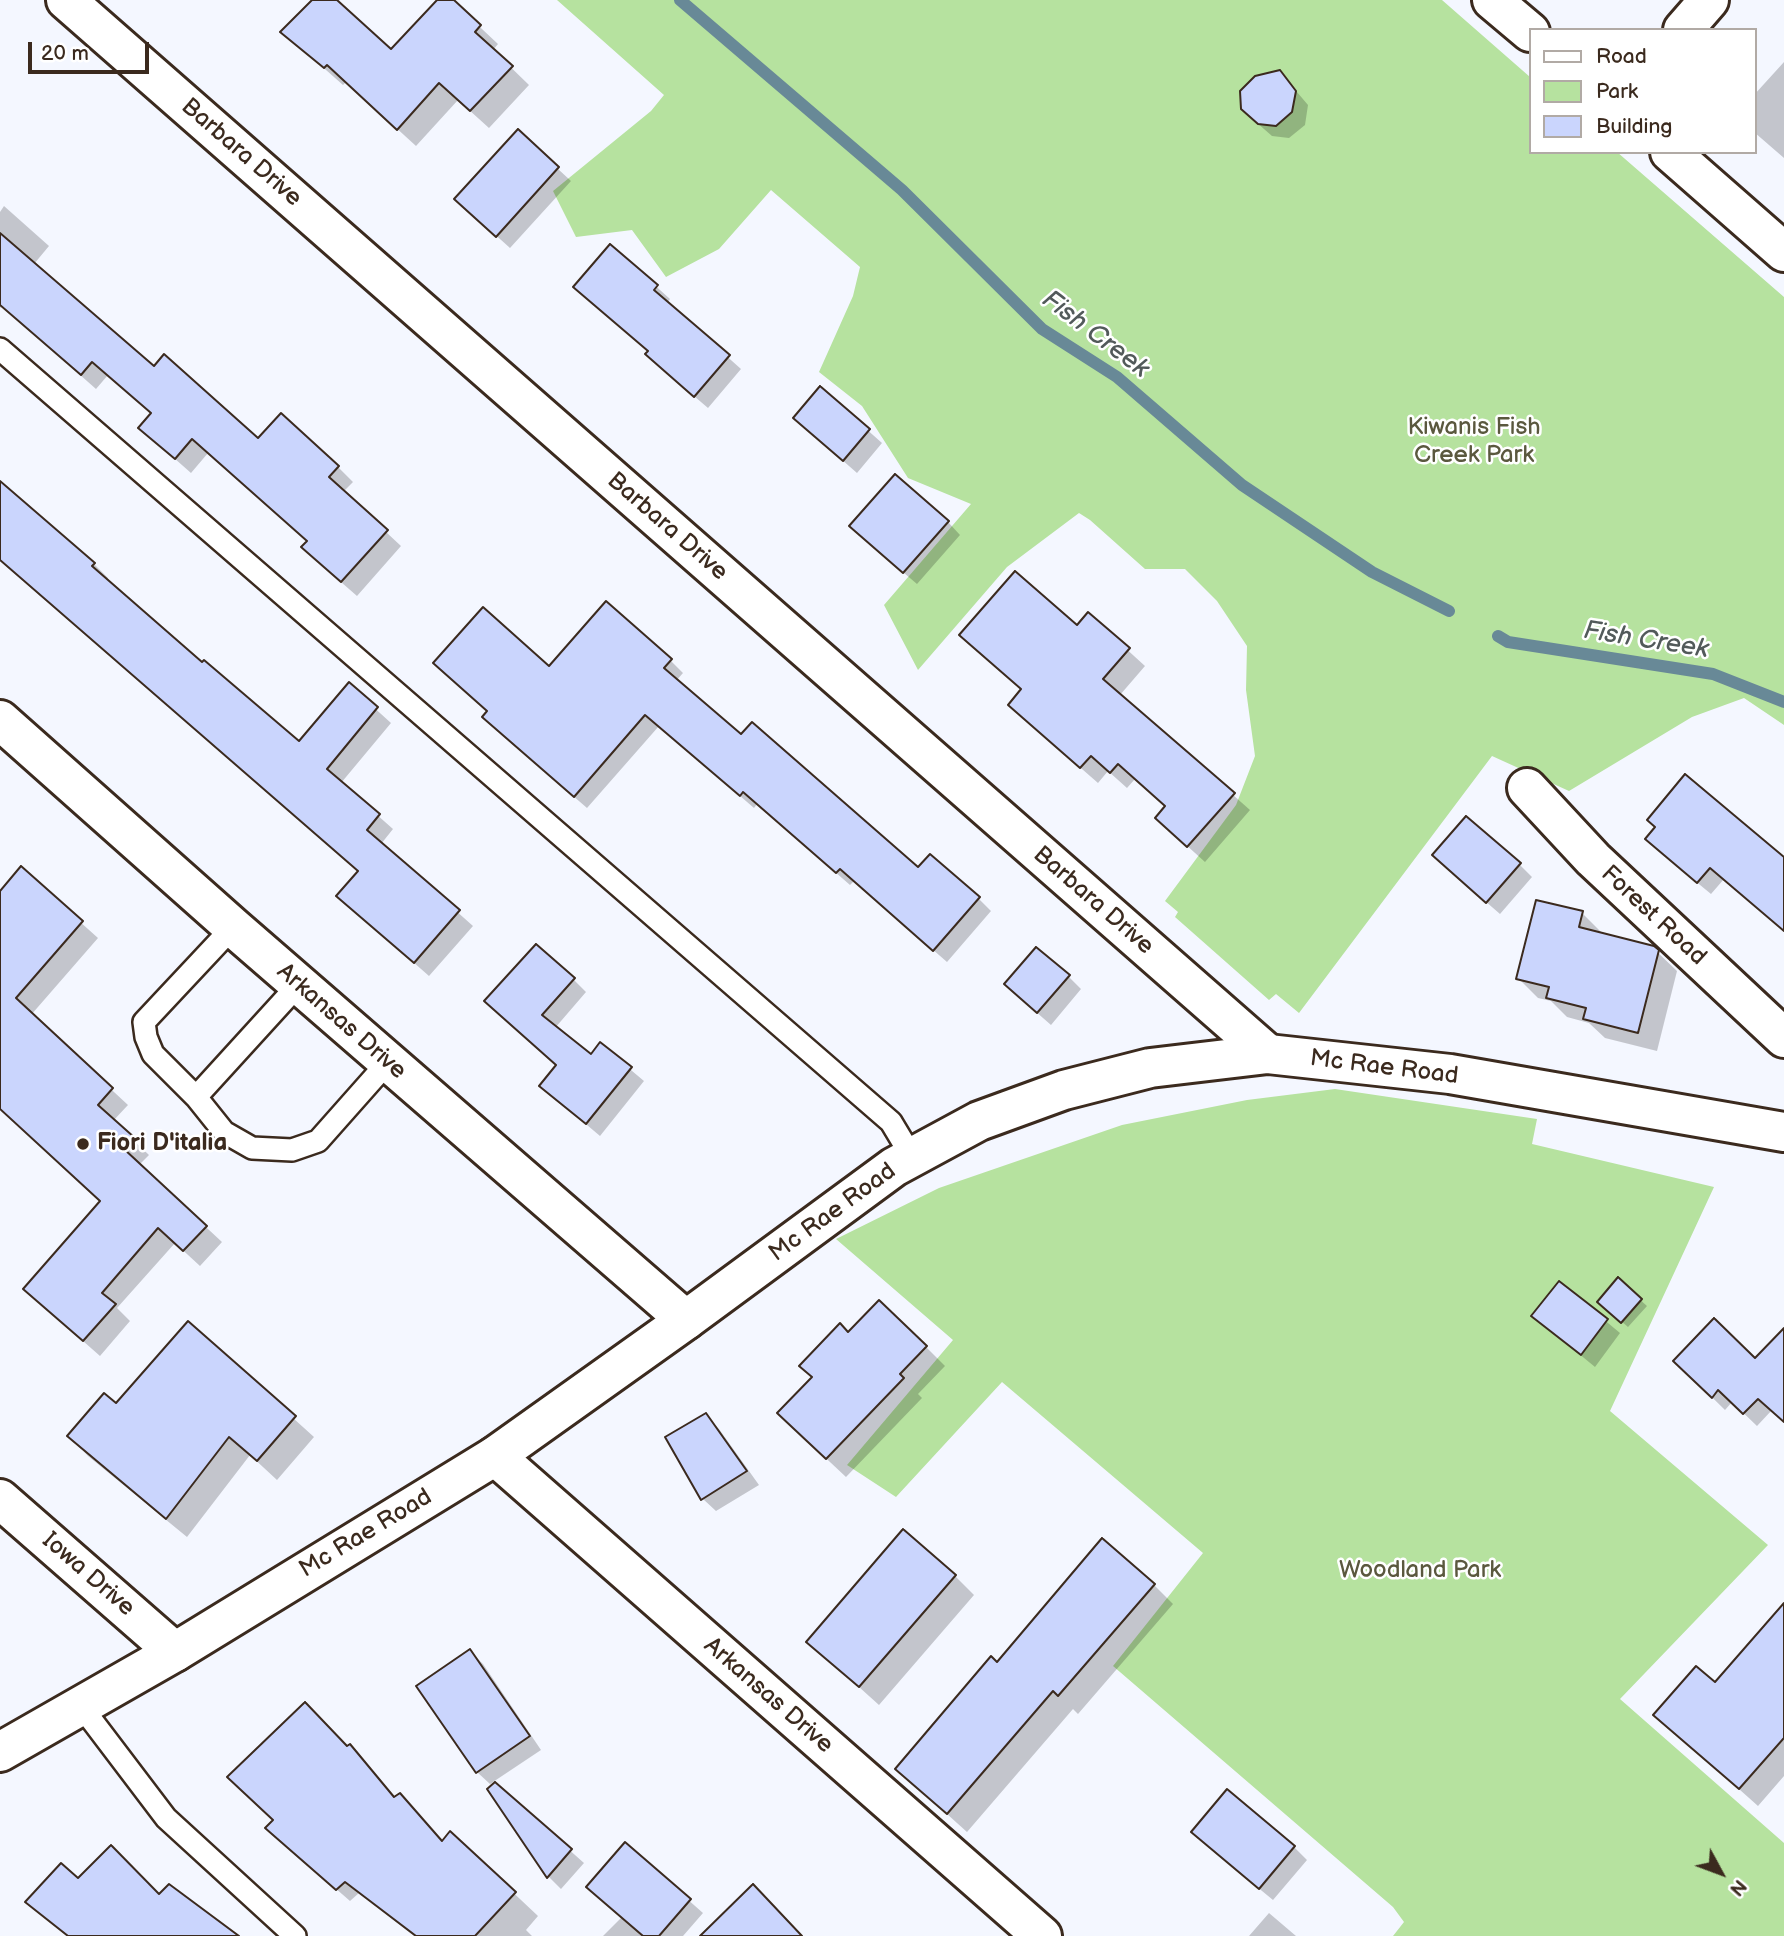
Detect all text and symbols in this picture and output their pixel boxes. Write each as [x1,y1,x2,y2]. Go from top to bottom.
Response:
scale bar [32,28,152,72]
legend [1528,28,1756,154]
text: 20 m [41,41,89,66]
text: Road [1596,44,1647,69]
text: Park [1596,79,1638,104]
street label: Barbara Drive [175,93,307,213]
text: Building [1596,114,1672,139]
water label: Fish Creek [1035,285,1155,385]
park label: Kiwanis Fish Creek Park [1407,414,1541,470]
street label: Barbara Drive [601,467,733,587]
water label: Fish Creek [1581,616,1711,666]
street label: Barbara Drive [1027,841,1159,961]
street label: Forest Road [1594,860,1712,972]
street label: Arkansas Drive [270,958,412,1086]
street label: Mc Rae Road [1308,1045,1460,1091]
place label: Fiori D'italia [97,1130,227,1158]
marker: Fiori D'italia [75,1136,91,1152]
street label: Mc Rae Road [764,1157,902,1269]
street label: Mc Rae Road [295,1483,437,1585]
street label: Iowa Drive [36,1527,140,1623]
park label: Woodland Park [1339,1557,1501,1585]
street label: Arkansas Drive [697,1632,839,1760]
north arrow [1686,1838,1756,1908]
text: N [1724,1874,1751,1900]

